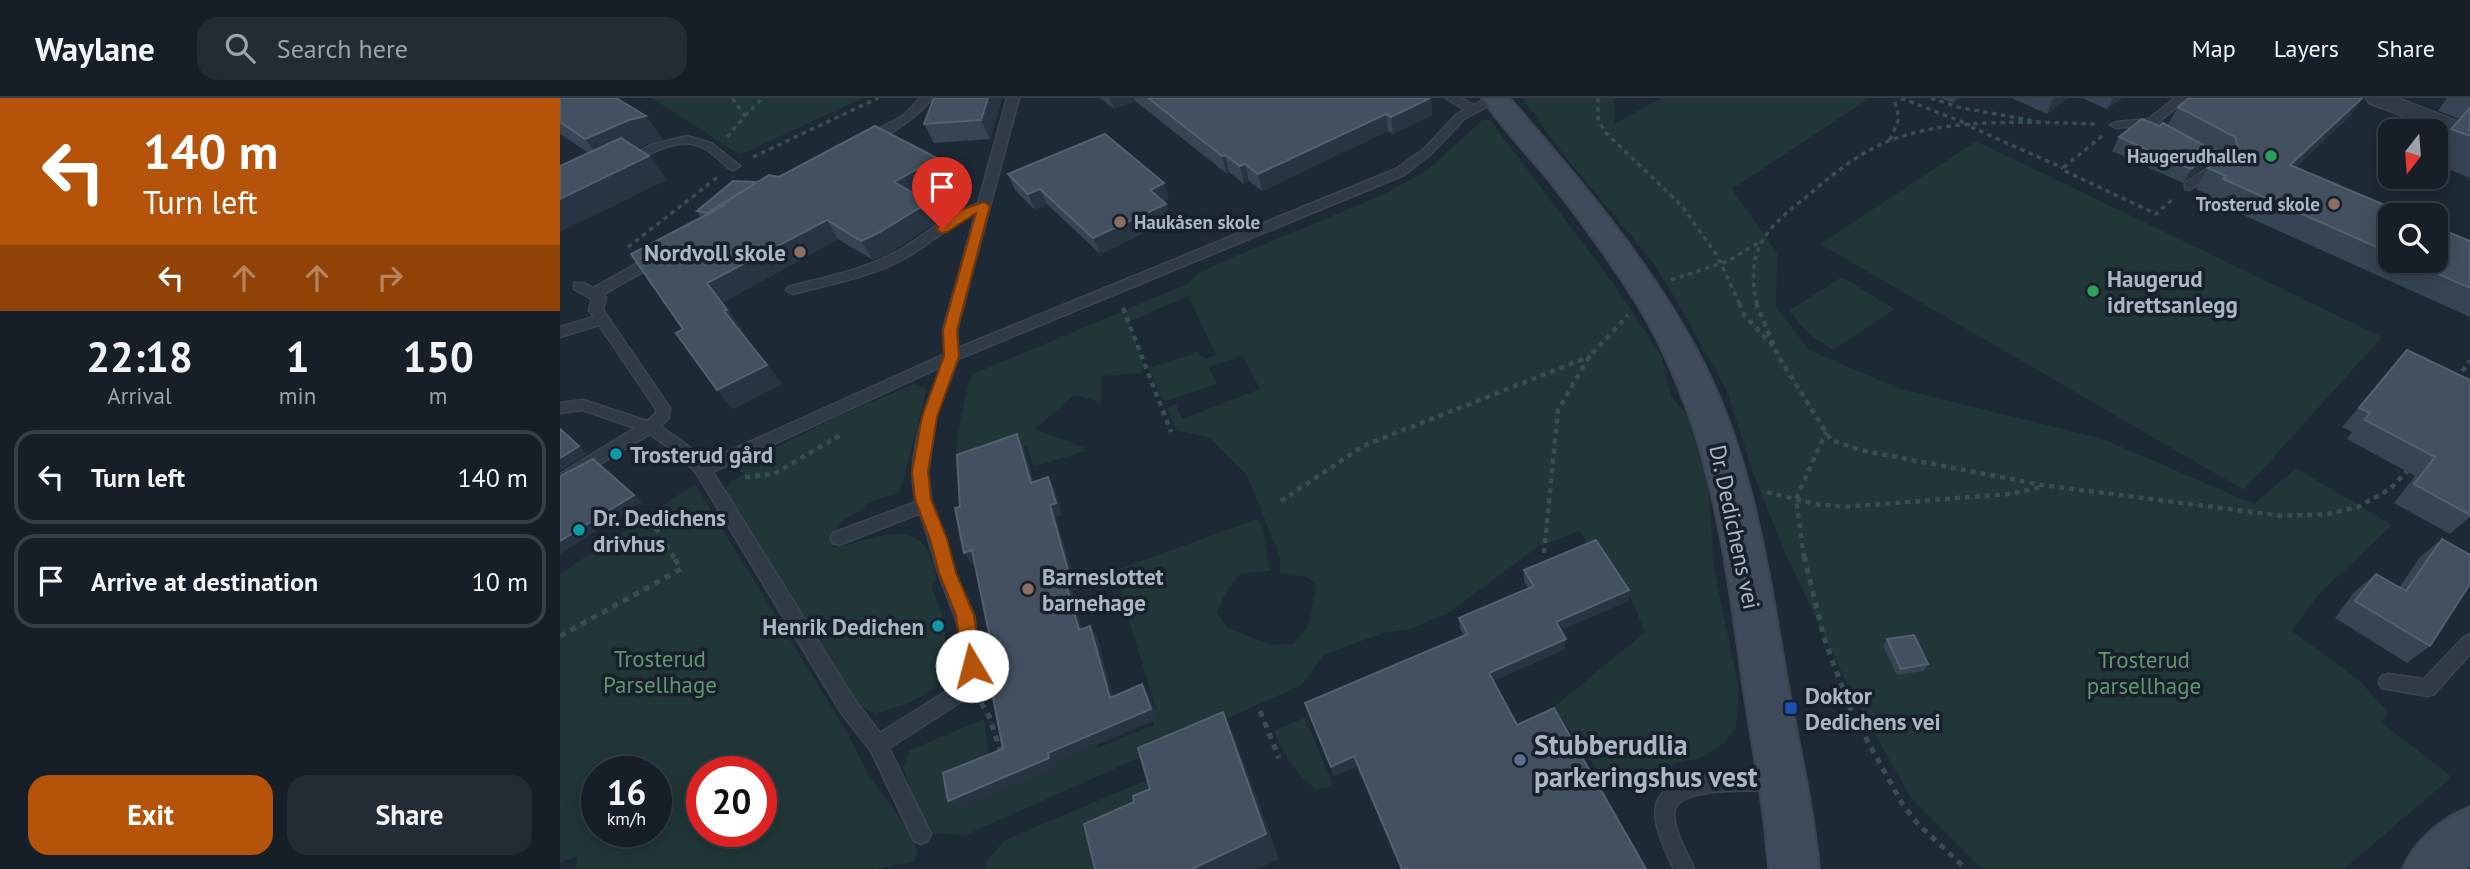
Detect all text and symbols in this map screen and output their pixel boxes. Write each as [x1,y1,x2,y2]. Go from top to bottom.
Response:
search box [197,17,687,80]
text: Waylane [35,27,155,70]
icon: search [221,29,259,67]
text: Search here [277,32,408,65]
text: Map [2192,33,2236,64]
text: Layers [2274,33,2339,64]
text: Share [2377,33,2435,64]
text: 140 m [143,119,278,183]
north arrow [2378,119,2448,189]
map controls [2378,119,2448,273]
icon: left [28,126,119,217]
place label: Haugerudhallen [2127,144,2257,168]
marker: Haugerudhallen [2263,148,2279,164]
pin [912,157,972,229]
icon: arrive [923,168,961,206]
text: Turn left [143,181,258,223]
place label: Trosterud skole [2196,192,2320,216]
marker: Trosterud skole [2326,196,2342,212]
button: search [2378,203,2448,273]
place label: Haukåsen skole [1134,210,1260,234]
marker: Haukåsen skole [1112,214,1128,230]
place label: Nordvoll skole [644,238,786,267]
marker: Nordvoll skole [792,244,808,260]
icon: left [152,259,190,297]
icon: ahead [225,259,263,297]
icon: ahead [298,259,336,297]
icon: right [371,259,409,297]
place label: Haugerud idrettsanlegg [2107,264,2238,319]
marker: Haugerud idrettsanlegg [2085,283,2101,299]
text: 22:18 [86,329,193,384]
text: 1 [286,329,309,384]
text: 150 [402,329,474,384]
text: Arrival [107,381,172,410]
text: min [279,381,316,410]
text: m [429,381,447,410]
place label: Trosterud gård [630,440,773,469]
street label: Dr. Dedichens vei [1703,442,1767,612]
marker: Trosterud gård [608,446,624,462]
icon: left [32,458,70,496]
text: Turn left [91,461,185,494]
text: 140 m [457,461,528,494]
place label: Dr. Dedichens drivhus [593,503,726,558]
marker: Dr. Dedichens drivhus [571,522,587,538]
icon: arrive [32,562,70,600]
place label: Barneslottet barnehage [1042,562,1164,617]
text: Arrive at destination [91,565,318,598]
text: 10 m [472,565,528,598]
marker: Barneslottet barnehage [1020,581,1036,597]
place label: Henrik Dedichen [762,612,924,641]
marker: Henrik Dedichen [930,618,946,634]
position arrow [935,629,1009,703]
park label: Trosterud Parsellhage [603,644,717,699]
park label: Trosterud parsellhage [2087,645,2201,700]
place label: Doktor Dedichens vei [1805,681,1941,736]
marker: Doktor Dedichens vei [1783,700,1799,716]
place label: Stubberudlia parkeringshus vest [1534,726,1758,795]
marker: Stubberudlia parkeringshus vest [1512,752,1528,768]
speed limit sign: 20 [686,756,777,847]
text: 16 [607,769,646,815]
button: Exit [28,775,273,855]
button: Share [287,775,532,855]
text: km/h [607,807,646,830]

